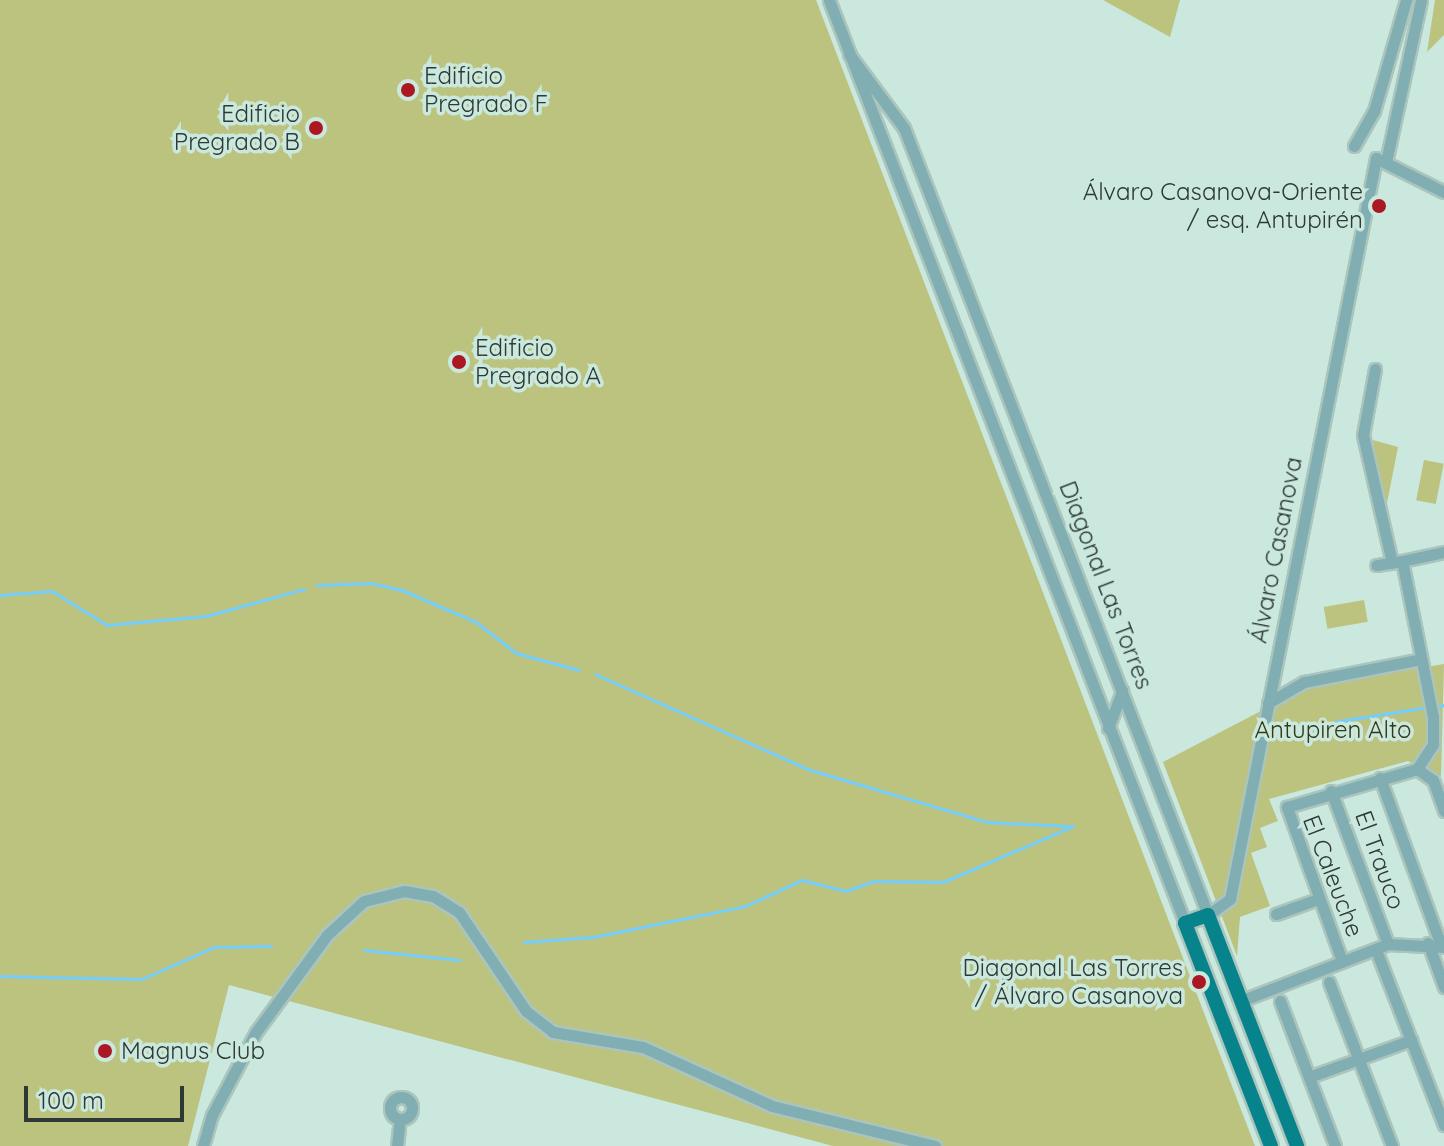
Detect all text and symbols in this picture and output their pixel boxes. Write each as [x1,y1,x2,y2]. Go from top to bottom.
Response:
place label: Edificio Pregrado F [424,62,548,118]
marker: Edificio Pregrado F [399,81,417,99]
place label: Edificio Pregrado B [174,100,300,156]
marker: Edificio Pregrado B [307,119,325,137]
place label: Álvaro Casanova-Oriente / esq. Antupirén [1083,178,1363,234]
marker: Álvaro Casanova-Oriente / esq. Antupirén [1370,197,1388,215]
place label: Edificio Pregrado A [475,334,601,390]
marker: Edificio Pregrado A [450,353,468,371]
street label: Álvaro Casanova [1244,454,1308,646]
street label: Diagonal Las Torres [1053,477,1159,693]
park label: Antupiren Alto [1254,716,1412,744]
street label: El Trauco [1349,807,1411,913]
street label: El Caleuche [1297,811,1369,941]
place label: Diagonal Las Torres / Álvaro Casanova [963,954,1183,1010]
marker: Diagonal Las Torres / Álvaro Casanova [1190,973,1208,991]
place label: Magnus Club [121,1037,265,1065]
marker: Magnus Club [96,1042,114,1060]
scale bar [28,1070,188,1120]
text: 100 m [38,1085,104,1115]

